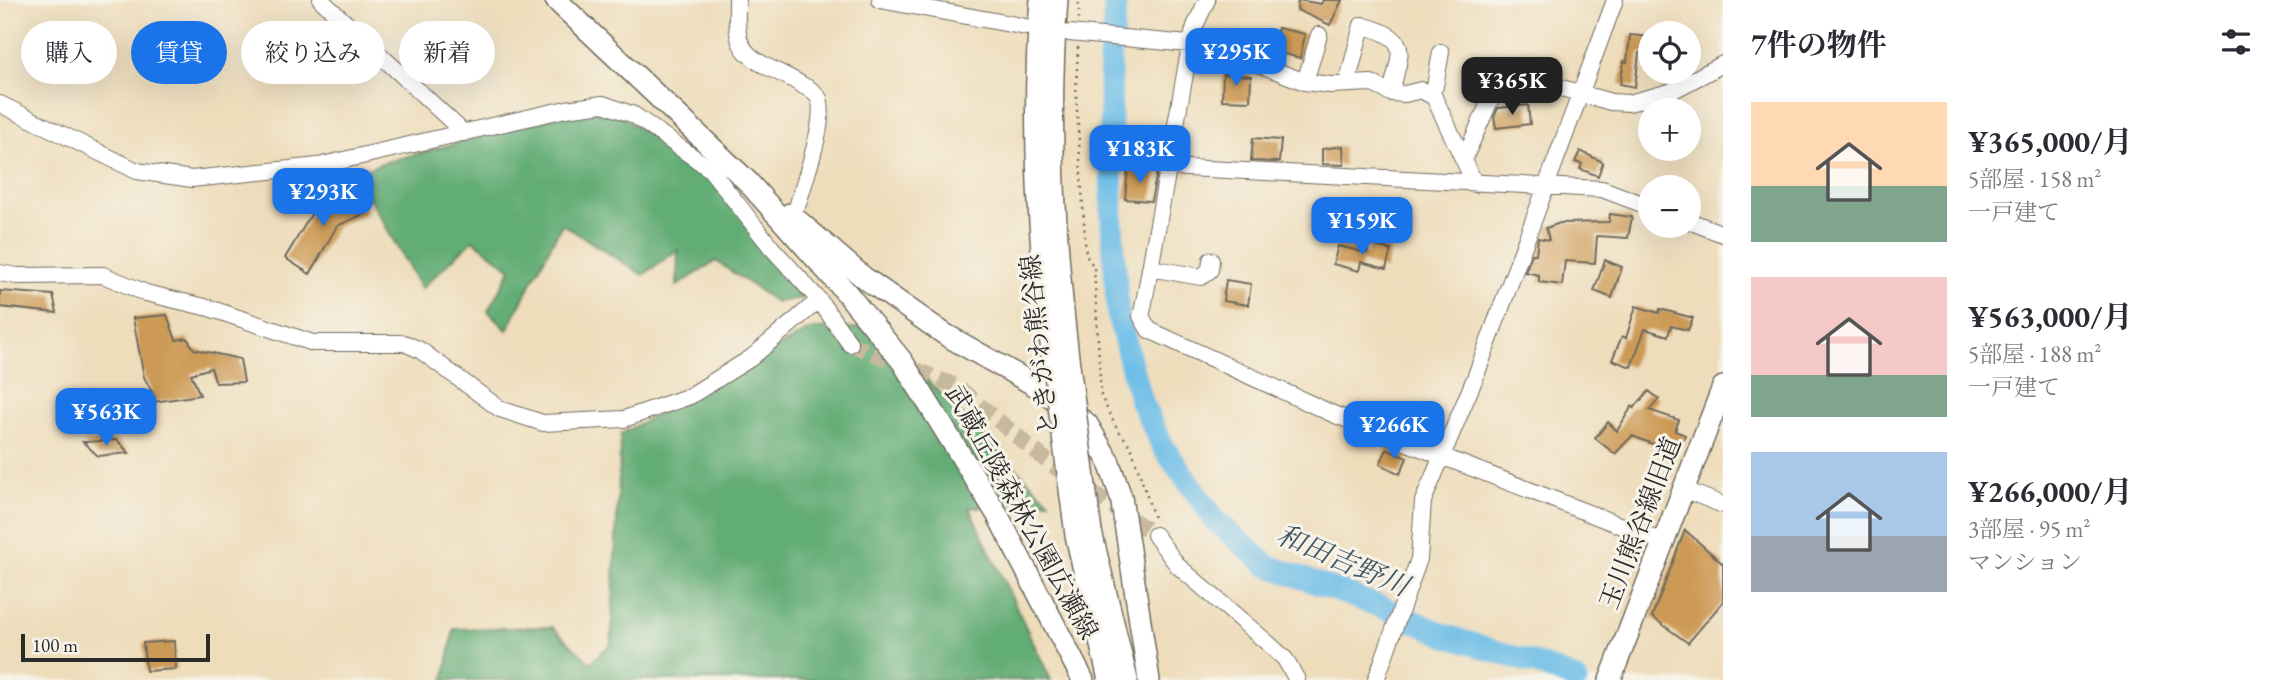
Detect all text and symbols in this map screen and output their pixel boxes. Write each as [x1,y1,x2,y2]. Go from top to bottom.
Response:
chip: 購入 [21,21,117,84]
chip: 賃貸 [131,21,227,84]
chip: 絞り込み [241,21,385,84]
chip: 新着 [399,21,495,84]
map controls [1638,21,1701,238]
button: locate [1638,21,1701,84]
icon: filters [2217,23,2255,61]
text: 7件の物件 [1751,25,1887,64]
pin: ¥295K [1187,28,1285,88]
text: ¥295K [1201,36,1271,66]
pin: ¥365K [1463,58,1561,117]
text: ¥365K [1477,65,1547,95]
button: + [1638,98,1701,161]
text: ¥365,000/月 [1968,122,2132,161]
pin: ¥183K [1091,125,1189,185]
icon: home [1807,130,1891,214]
text: ¥183K [1105,133,1175,163]
text: 5部屋 · 158 m² [1968,164,2101,194]
pin: ¥293K [274,168,372,228]
button: − [1638,175,1701,238]
text: ¥293K [288,176,358,206]
text: 一戸建て [1968,197,2060,227]
pin: ¥159K [1313,198,1411,257]
text: ¥159K [1327,205,1397,235]
street label: ときがわ熊谷線 [1013,253,1065,437]
text: ¥563,000/月 [1968,297,2132,336]
icon: home [1807,305,1891,389]
text: 5部屋 · 188 m² [1968,339,2101,369]
text: 一戸建て [1968,372,2060,402]
street label: 武蔵丘陵森林公園広瀬線 [938,379,1106,645]
pin: ¥563K [57,388,155,448]
text: ¥563K [71,396,141,426]
pin: ¥266K [1345,402,1443,461]
text: ¥266K [1359,409,1429,439]
street label: 玉川熊谷線旧道 [1592,432,1688,614]
text: ¥266,000/月 [1968,472,2132,511]
icon: home [1807,480,1891,564]
text: 3部屋 · 95 m² [1968,514,2090,544]
water label: 和田吉野川 [1272,516,1417,605]
text: マンション [1968,547,2082,577]
scale bar [21,631,210,663]
text: 100 m [32,633,78,658]

